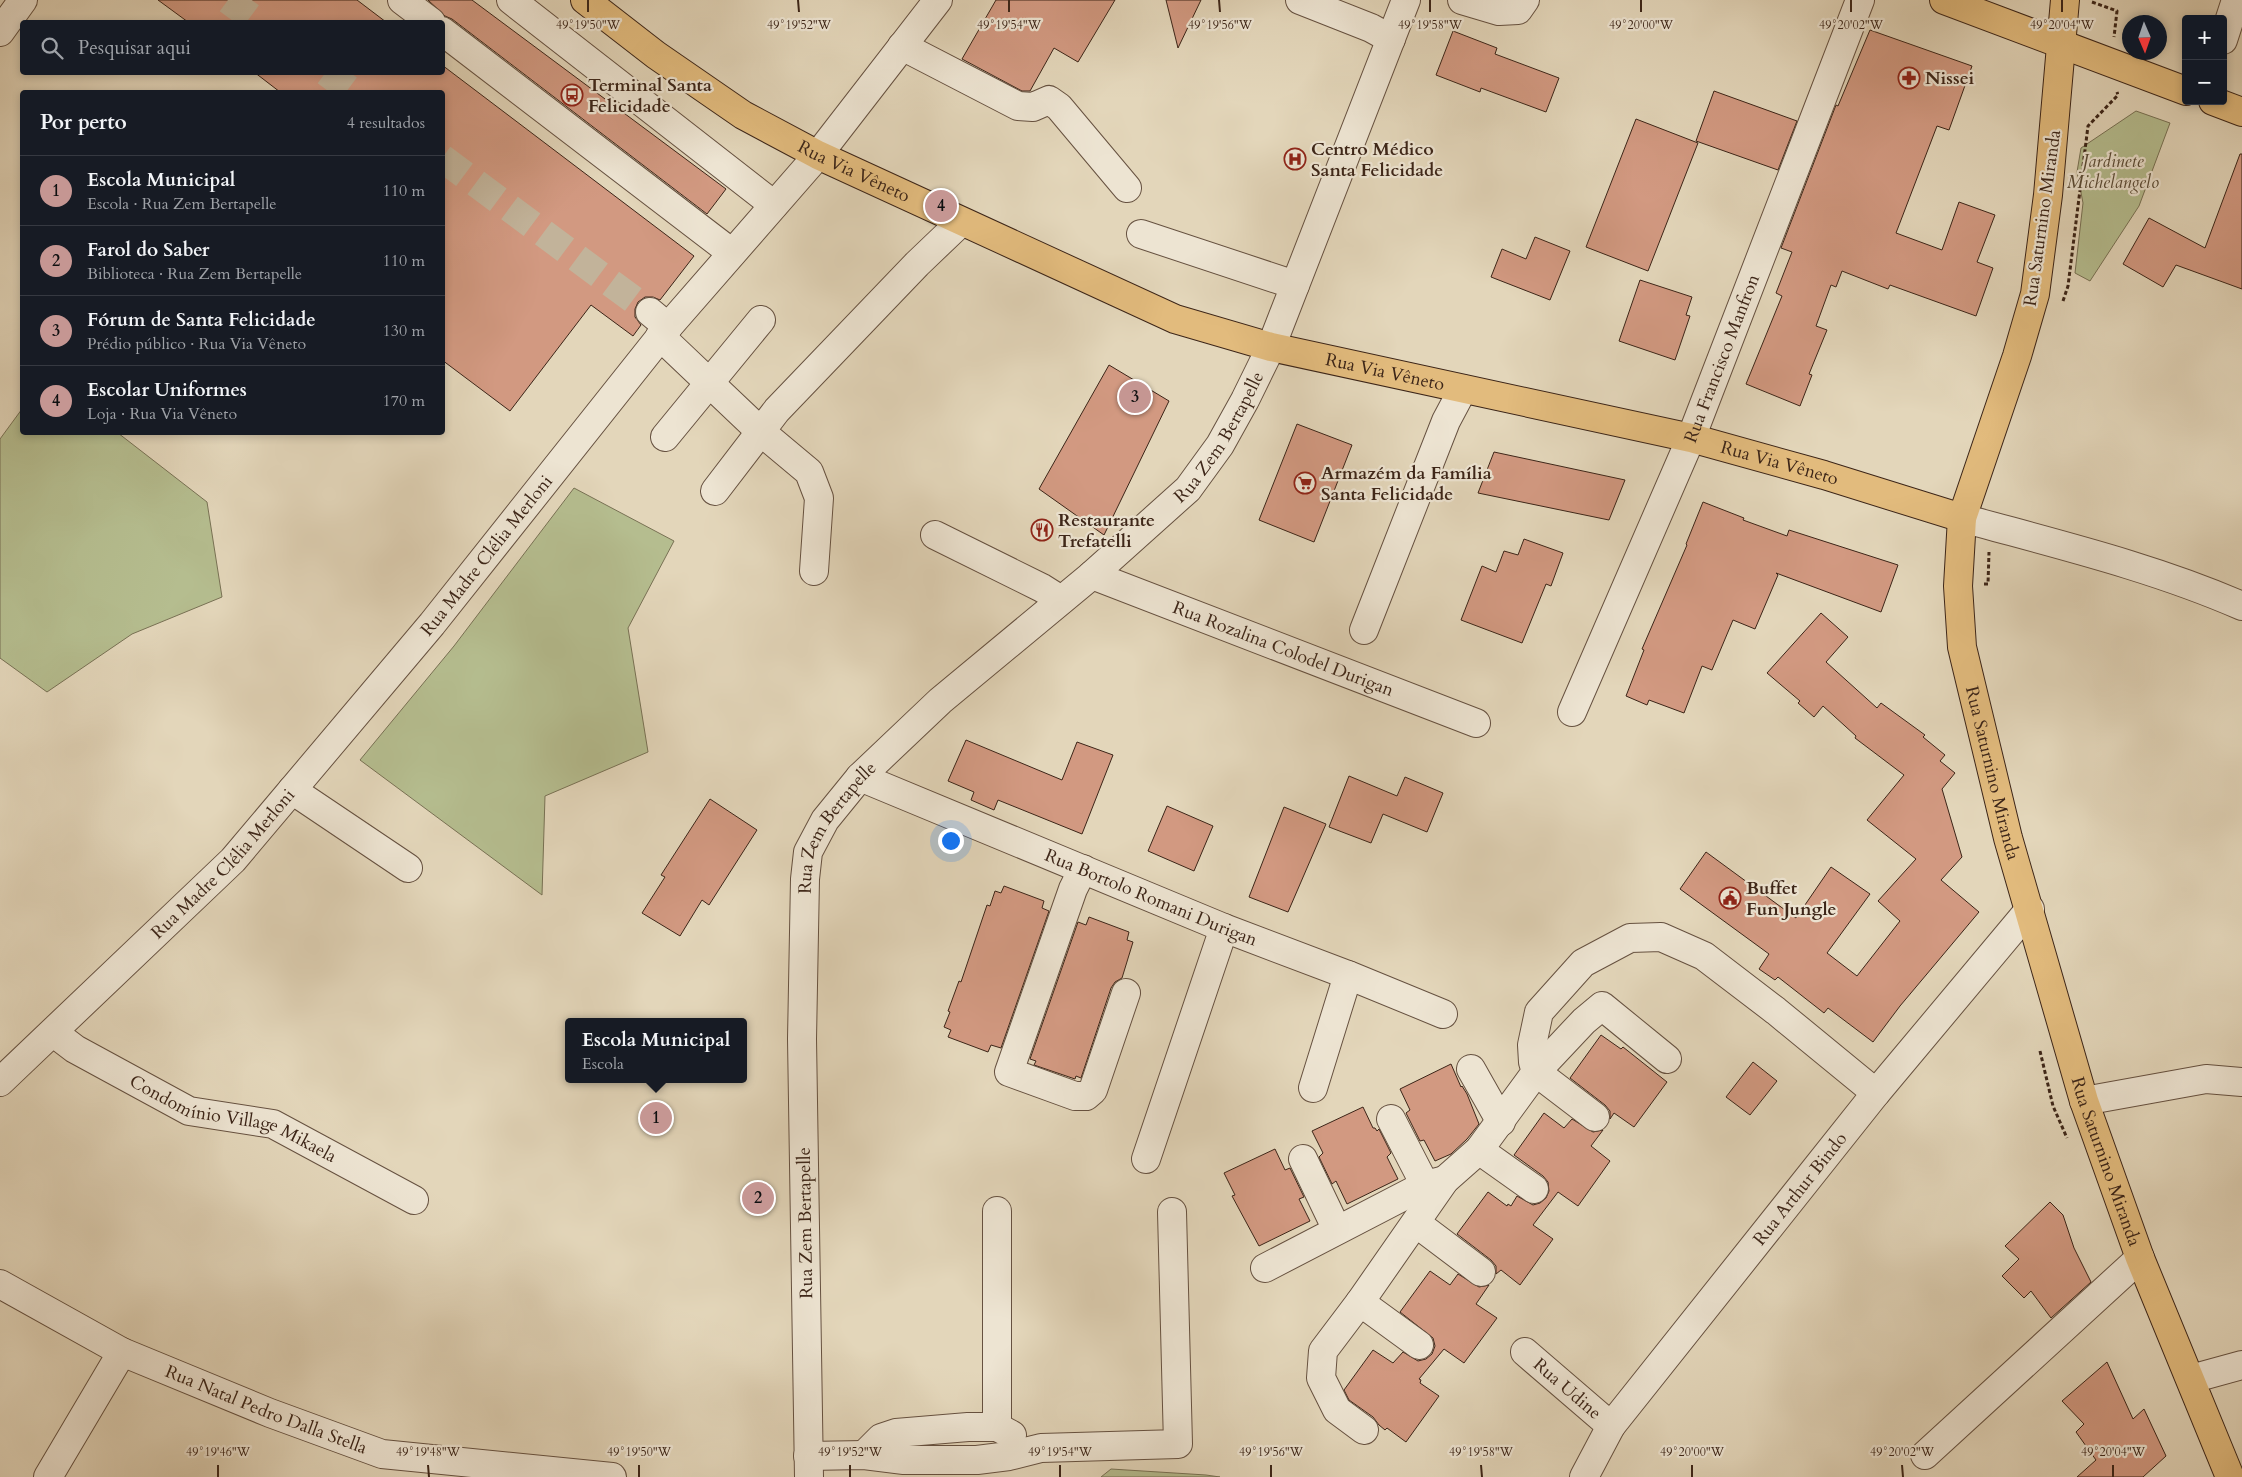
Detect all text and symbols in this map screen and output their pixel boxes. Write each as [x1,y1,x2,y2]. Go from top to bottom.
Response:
north arrow [2122,15,2167,60]
map controls [2182,15,2227,105]
button: + [2182,15,2227,60]
text: 49°19'50"W [556,17,621,33]
text: 49°19'52"W [767,17,832,33]
text: 49°19'54"W [977,17,1042,33]
text: 49°19'56"W [1188,17,1253,33]
text: 49°19'58"W [1398,17,1463,33]
text: 49°20'00"W [1609,17,1674,33]
text: 49°20'02"W [1819,17,1884,33]
text: 49°20'04"W [2030,17,2095,33]
search box [20,20,445,75]
icon: search [38,34,66,62]
text: Pesquisar aqui [78,35,191,61]
button: − [2182,60,2227,105]
pharmacy icon: Nissei [1897,66,1921,90]
place label: Nissei [1925,66,1975,91]
place label: Terminal Santa Felicidade [588,73,712,119]
bus stop icon: Terminal Santa Felicidade [560,83,584,107]
text: Por perto [40,108,127,137]
text: 4 resultados [347,112,425,134]
street label: Rua Saturnino Miranda [2018,128,2067,308]
street label: Rua Via Vêneto [793,134,914,209]
place label: Centro Médico Santa Felicidade [1311,137,1443,183]
hospital icon: Centro Médico Santa Felicidade [1283,147,1307,171]
park label: Jardinete Michelangelo [2067,149,2159,195]
text: Escola Municipal [87,167,235,193]
text: 1 [52,180,60,202]
text: 110 m [383,180,425,202]
pin: 4 [925,187,957,225]
text: Escola · Rua Zem Bertapelle [87,193,277,215]
text: Farol do Saber [87,237,209,263]
text: 2 [52,250,60,272]
text: 110 m [383,250,425,272]
text: Biblioteca · Rua Zem Bertapelle [87,263,302,285]
street label: Rua Francisco Manfron [1678,270,1766,447]
text: Fórum de Santa Felicidade [87,307,316,333]
text: 3 [52,320,60,342]
text: 130 m [383,320,425,342]
text: Prédio público · Rua Via Vêneto [87,333,306,355]
street label: Rua Via Vêneto [1323,347,1447,397]
street label: Rua Zem Bertapelle [1168,367,1270,509]
text: Escolar Uniformes [87,377,247,403]
pin: 3 [1119,378,1151,416]
text: 4 [52,390,60,412]
text: 170 m [383,390,425,412]
text: Loja · Rua Via Vêneto [87,403,237,425]
street label: Rua Via Vêneto [1718,435,1842,492]
place label: Armazém da Família Santa Felicidade [1321,461,1492,507]
street label: Rua Madre Clélia Merloni [415,470,559,642]
supermarket icon: Armazém da Família Santa Felicidade [1293,471,1317,495]
place label: Restaurante Trefatelli [1058,508,1155,554]
restaurant icon: Restaurante Trefatelli [1030,518,1054,542]
street label: Rua Rozalina Colodel Durigan [1169,595,1398,703]
street label: Rua Saturnino Miranda [1959,684,2026,863]
street label: Rua Zem Bertapelle [793,756,882,894]
street label: Rua Madre Clélia Merloni [146,784,301,945]
your location [938,828,964,854]
street label: Rua Bortolo Romani Durigan [1041,843,1262,953]
place label: Buffet Fun Jungle [1746,876,1837,922]
public building icon: Buffet Fun Jungle [1718,886,1742,910]
popup [565,1018,747,1083]
text: Escola Municipal [582,1027,730,1053]
text: Escola [582,1053,624,1075]
street label: Condomínio Village Mikaela [125,1069,341,1169]
street label: Rua Saturnino Miranda [2065,1074,2147,1250]
pin: 1 [640,1099,672,1137]
street label: Rua Arthur Bindo [1747,1127,1853,1251]
street label: Rua Zem Bertapelle [792,1147,819,1299]
pin: 2 [742,1179,774,1217]
street label: Rua Udine [1528,1352,1607,1425]
street label: Rua Natal Pedro Dalla Stella [161,1359,371,1461]
text: 49°19'46"W [186,1444,251,1460]
text: 49°19'48"W [396,1444,461,1460]
text: 49°19'50"W [607,1444,672,1460]
text: 49°19'52"W [818,1444,883,1460]
text: 49°19'54"W [1028,1444,1093,1460]
text: 49°19'56"W [1239,1444,1304,1460]
text: 49°19'58"W [1449,1444,1514,1460]
text: 49°20'00"W [1660,1444,1725,1460]
text: 49°20'02"W [1870,1444,1935,1460]
text: 49°20'04"W [2081,1444,2146,1460]

